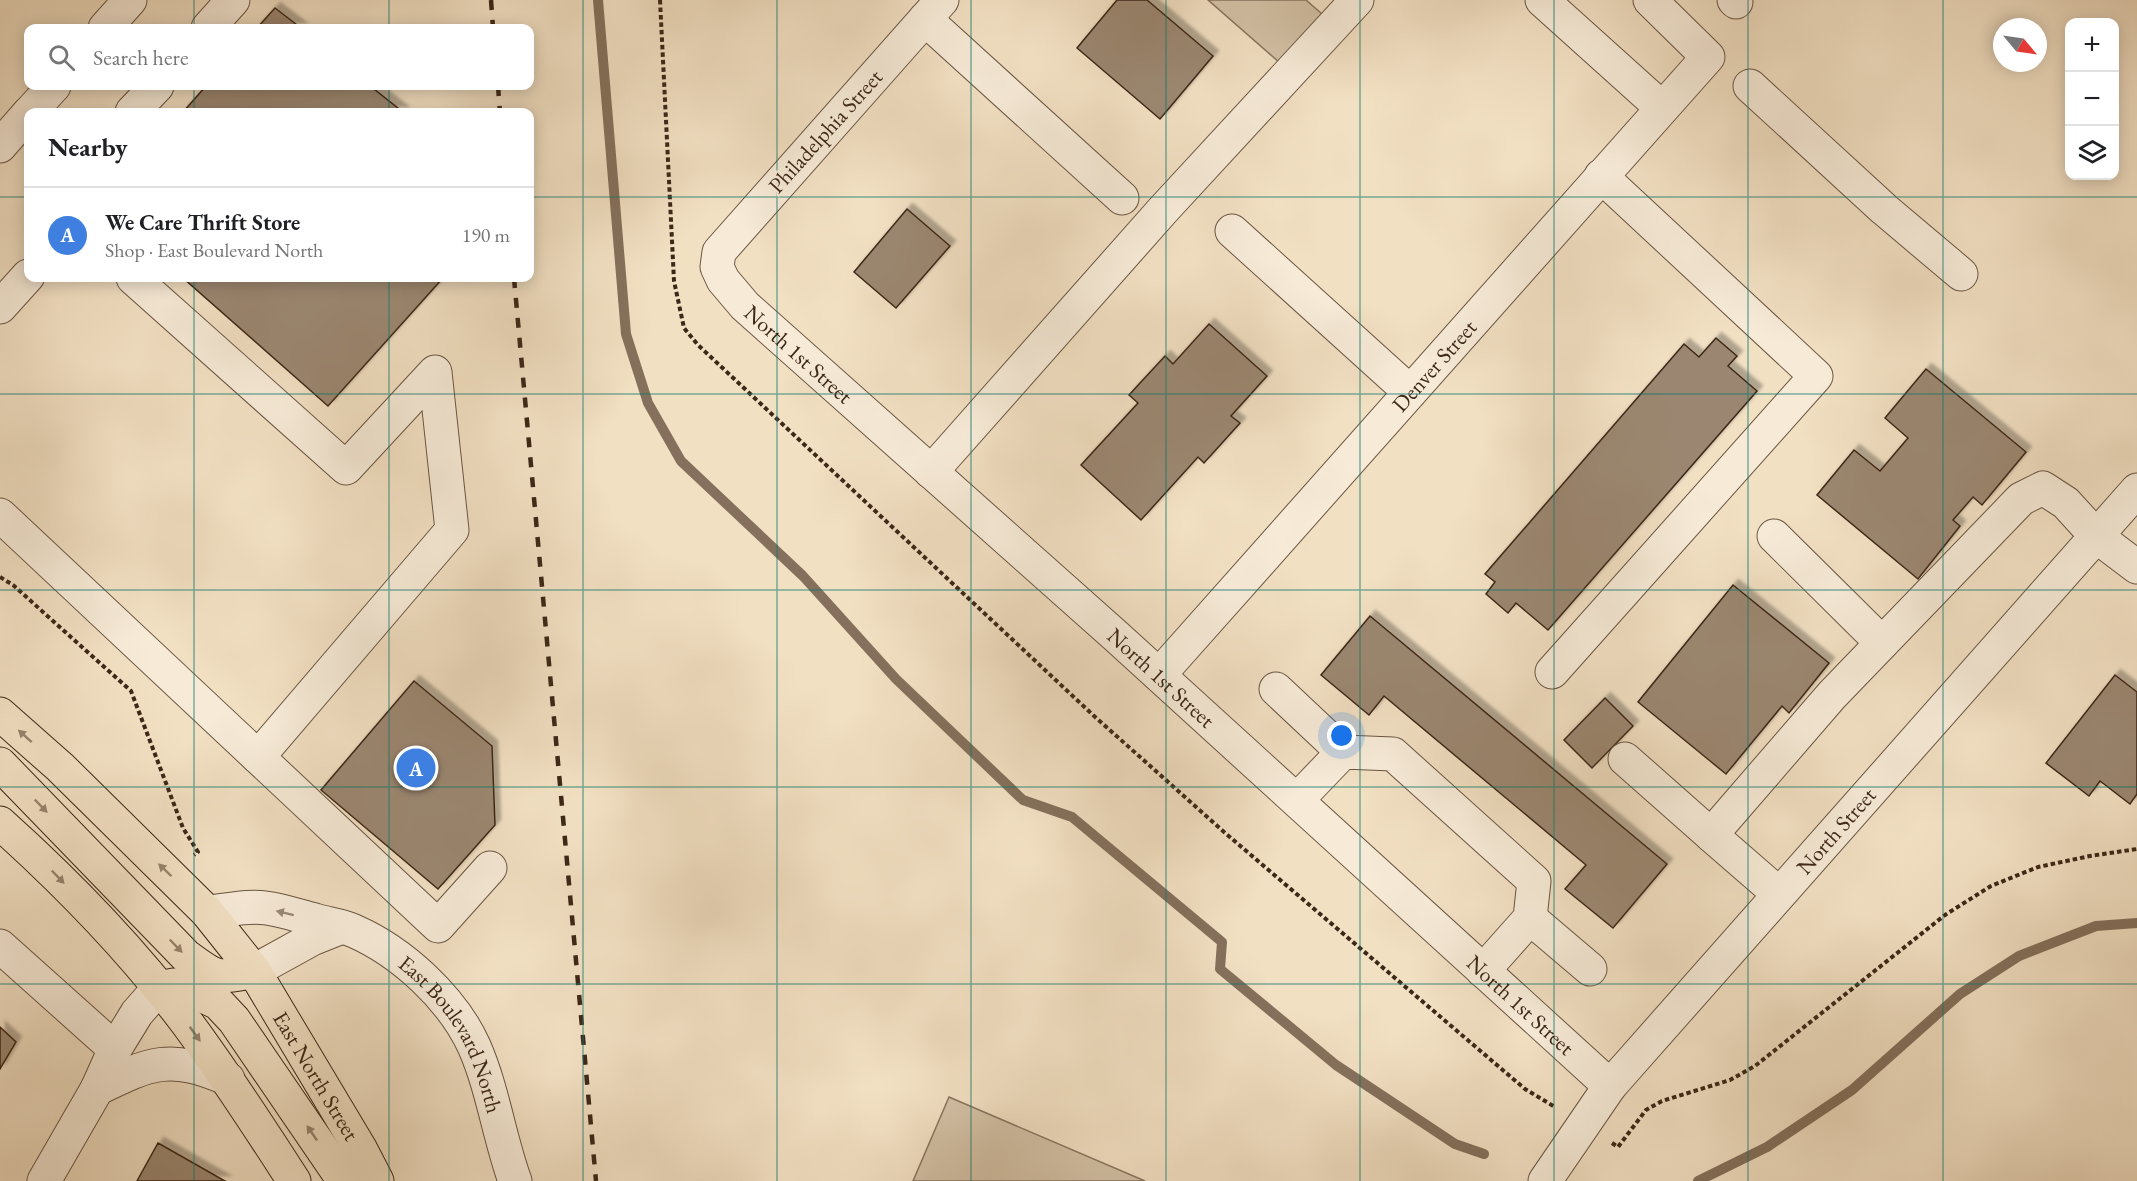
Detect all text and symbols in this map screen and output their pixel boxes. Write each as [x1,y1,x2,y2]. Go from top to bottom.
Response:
north arrow [1993,18,2047,72]
map controls [2065,18,2119,180]
button: + [2065,18,2119,72]
search box [24,24,534,90]
icon: search [45,41,78,74]
text: Search here [93,43,188,72]
street label: Philadelphia Street [762,63,889,199]
button: − [2065,72,2119,126]
button: layers [2065,126,2119,180]
text: Nearby [48,130,128,164]
text: We Care Thrift Store [105,208,300,237]
text: A [60,222,75,248]
text: 190 m [462,222,510,248]
text: Shop · East Boulevard North [105,237,323,263]
street label: North 1st Street [738,298,859,410]
street label: Denver Street [1386,313,1483,418]
street label: North 1st Street [1101,621,1221,734]
your location [1327,721,1356,750]
one-way arrow [17,729,32,743]
pin: A [396,746,436,790]
street label: North Street [1790,781,1882,881]
one-way arrow [33,799,47,813]
one-way arrow [159,864,173,878]
one-way arrow [51,870,65,884]
one-way arrow [276,907,294,917]
one-way arrow [169,939,183,953]
street label: East Boulevard North [393,949,509,1116]
street label: North 1st Street [1460,949,1580,1062]
street label: East North Street [266,1006,366,1146]
one-way arrow [189,1027,201,1042]
one-way arrow [306,1124,317,1141]

